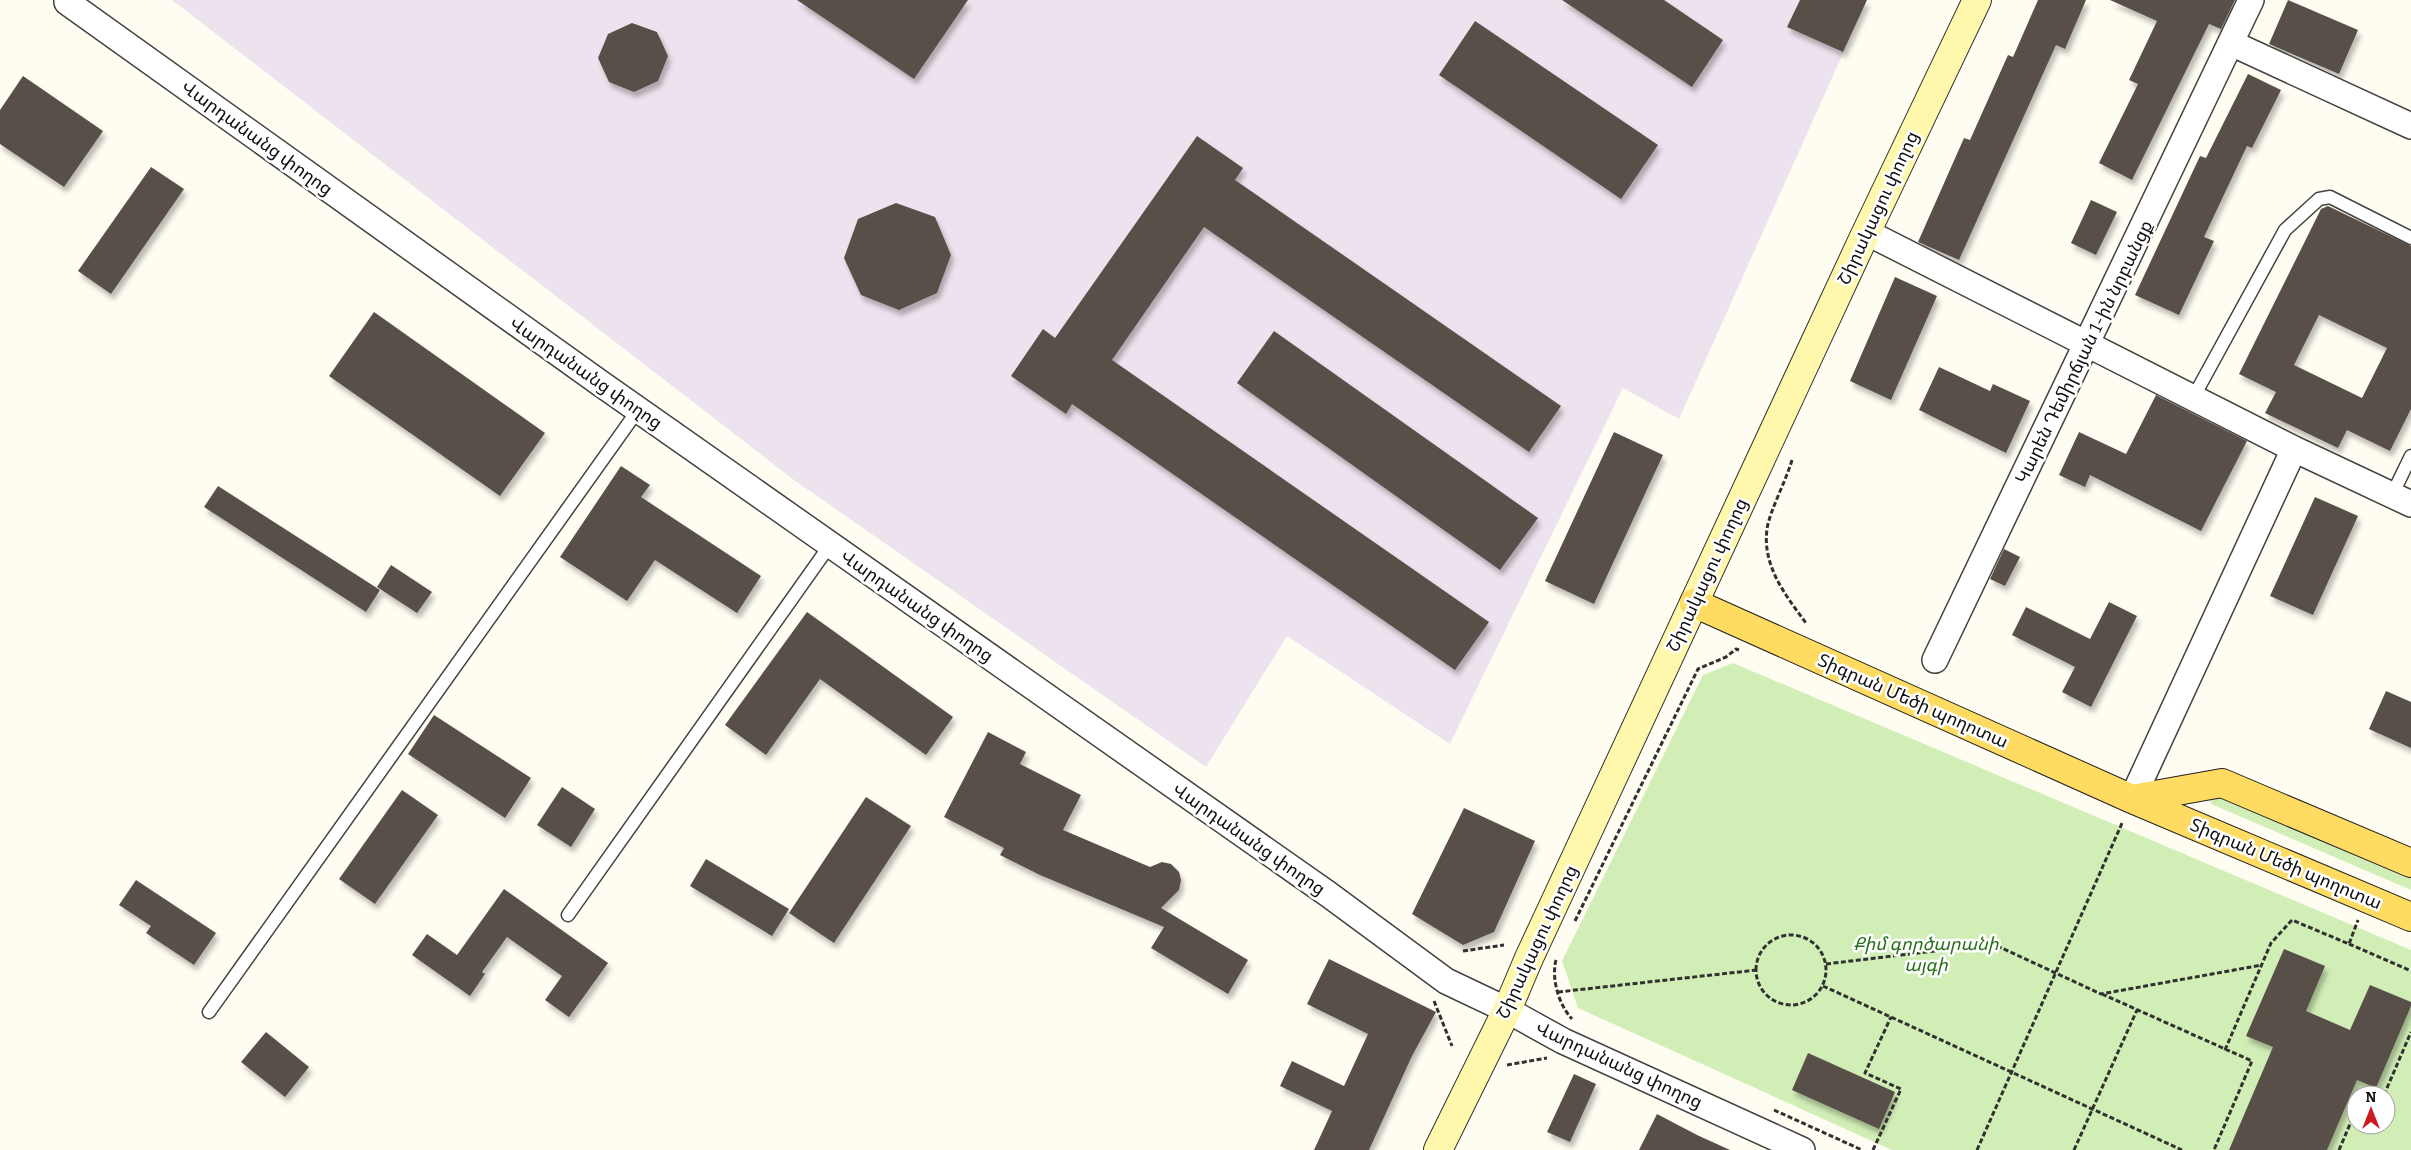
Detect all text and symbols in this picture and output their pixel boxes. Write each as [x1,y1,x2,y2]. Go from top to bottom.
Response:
street label: Վարդանանց փողոց [177,76,337,200]
street label: Շիրակացու փողոց [1833,128,1923,288]
street label: Կարեն Դեմիրճյան 1-ին նրբանցք [2011,217,2157,487]
street label: Վարդանանց փողոց [505,312,667,434]
street label: Շիրակացու փողոց [1662,495,1752,655]
street label: Վարդանանց փողոց [836,545,998,667]
street label: Տիգրան Մեծի պողոտա [1814,649,2012,753]
street label: Վարդանանց փողոց [1168,778,1330,900]
street label: Տիգրան Մեծի պողոտա [2187,814,2385,914]
street label: Շիրակացու փողոց [1492,862,1582,1022]
park label: Քիմ գործարանի այգի [1853,933,1999,976]
street label: Վարդանանց փողոց [1532,1017,1706,1113]
north arrow [2346,1085,2396,1135]
text: N [2366,1089,2377,1106]

